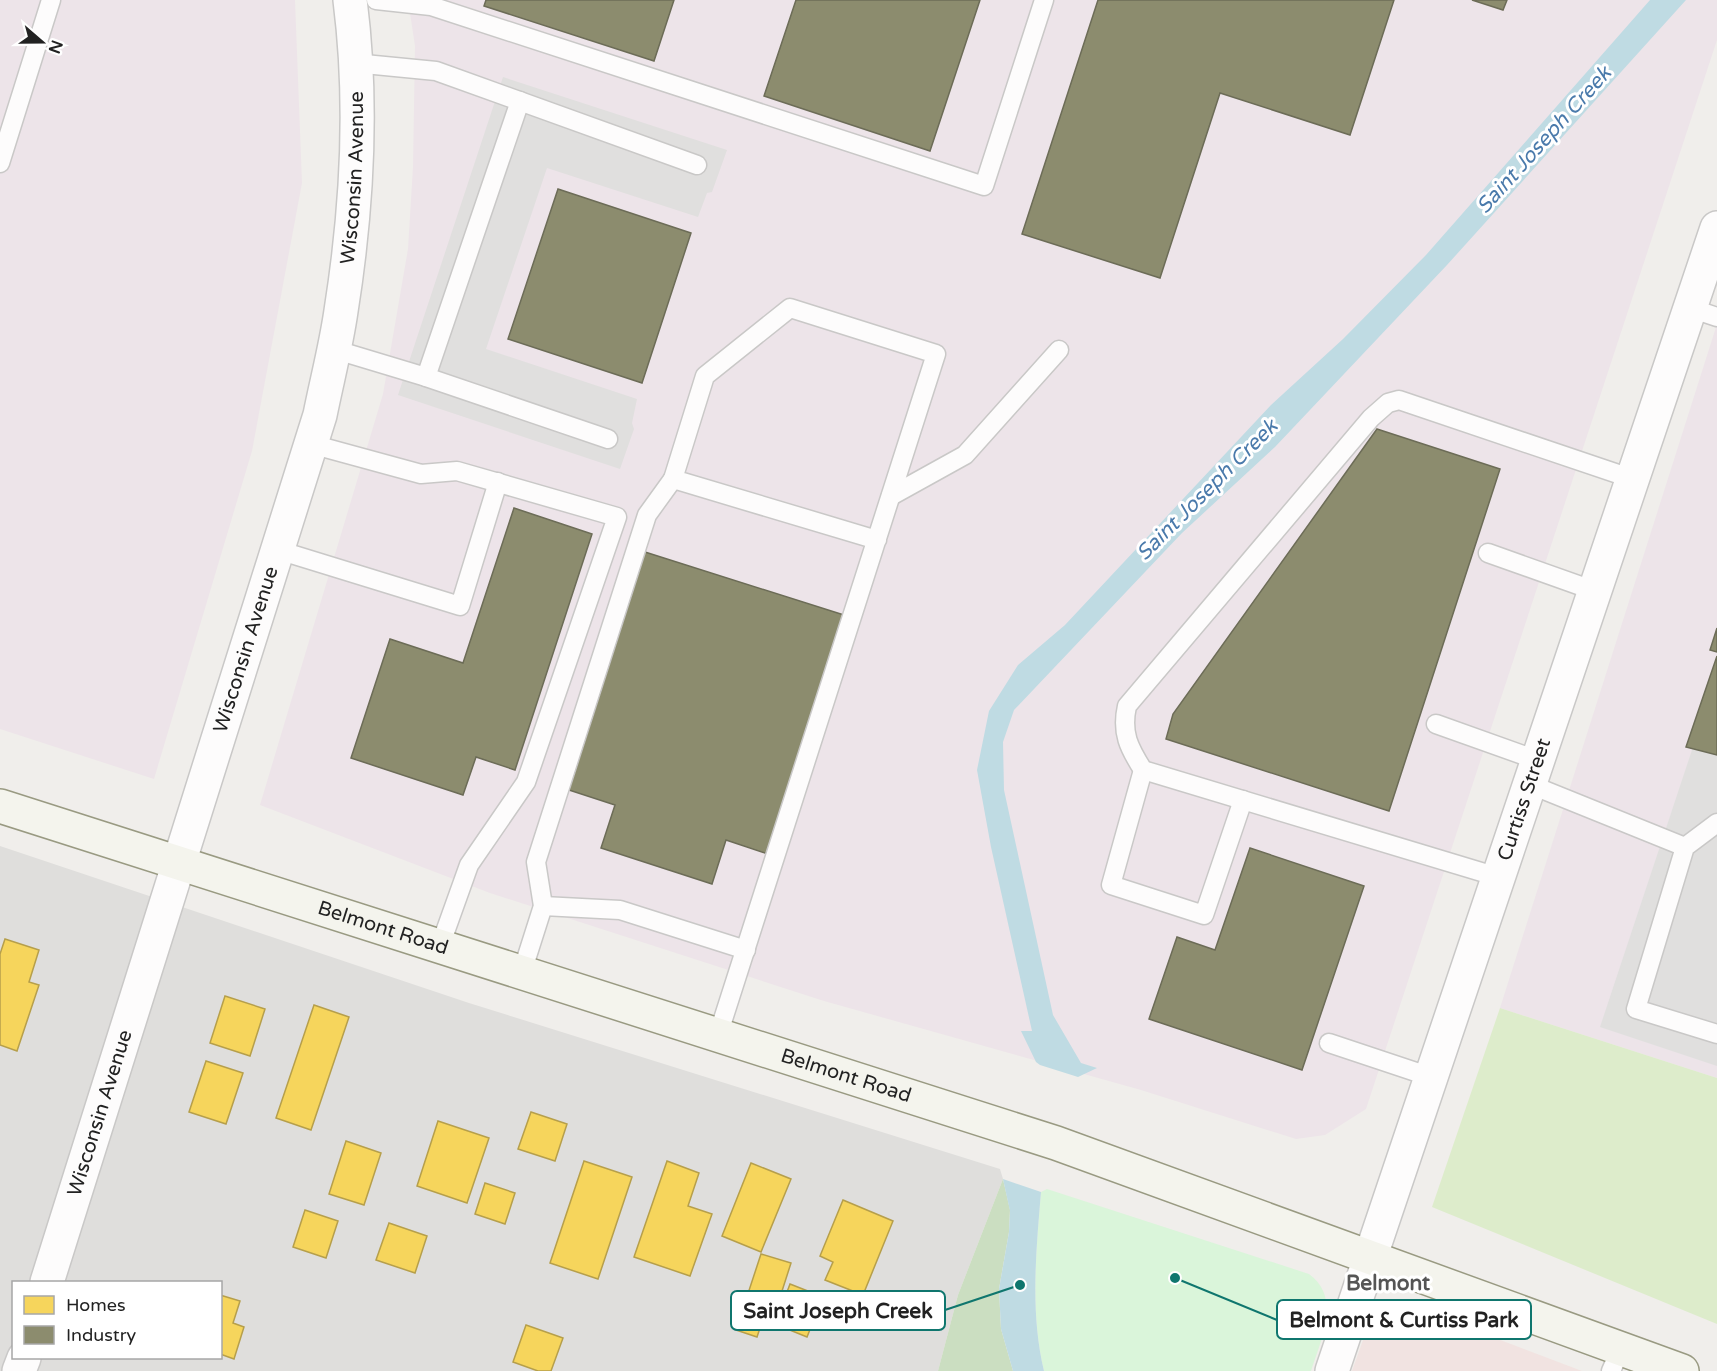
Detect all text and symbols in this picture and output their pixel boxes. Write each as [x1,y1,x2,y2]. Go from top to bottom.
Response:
north arrow [12,12,72,72]
text: N [44,37,67,56]
water label: Saint Joseph Creek [1471,60,1618,219]
street label: Wisconsin Avenue [336,91,369,266]
water label: Saint Joseph Creek [1131,413,1284,566]
street label: Wisconsin Avenue [209,563,284,736]
street label: Curtiss Street [1493,735,1556,864]
street label: Belmont Road [315,896,451,960]
street label: Wisconsin Avenue [63,1027,138,1199]
street label: Belmont Road [778,1044,914,1108]
district label: Belmont [1346,1271,1430,1296]
legend [12,1281,222,1359]
callout: Saint Joseph Creek [731,1291,945,1330]
text: Homes [66,1294,126,1316]
text: Saint Joseph Creek [743,1299,933,1324]
callout: Belmont & Curtiss Park [1277,1300,1531,1339]
text: Belmont & Curtiss Park [1289,1308,1519,1333]
text: Industry [66,1324,137,1346]

